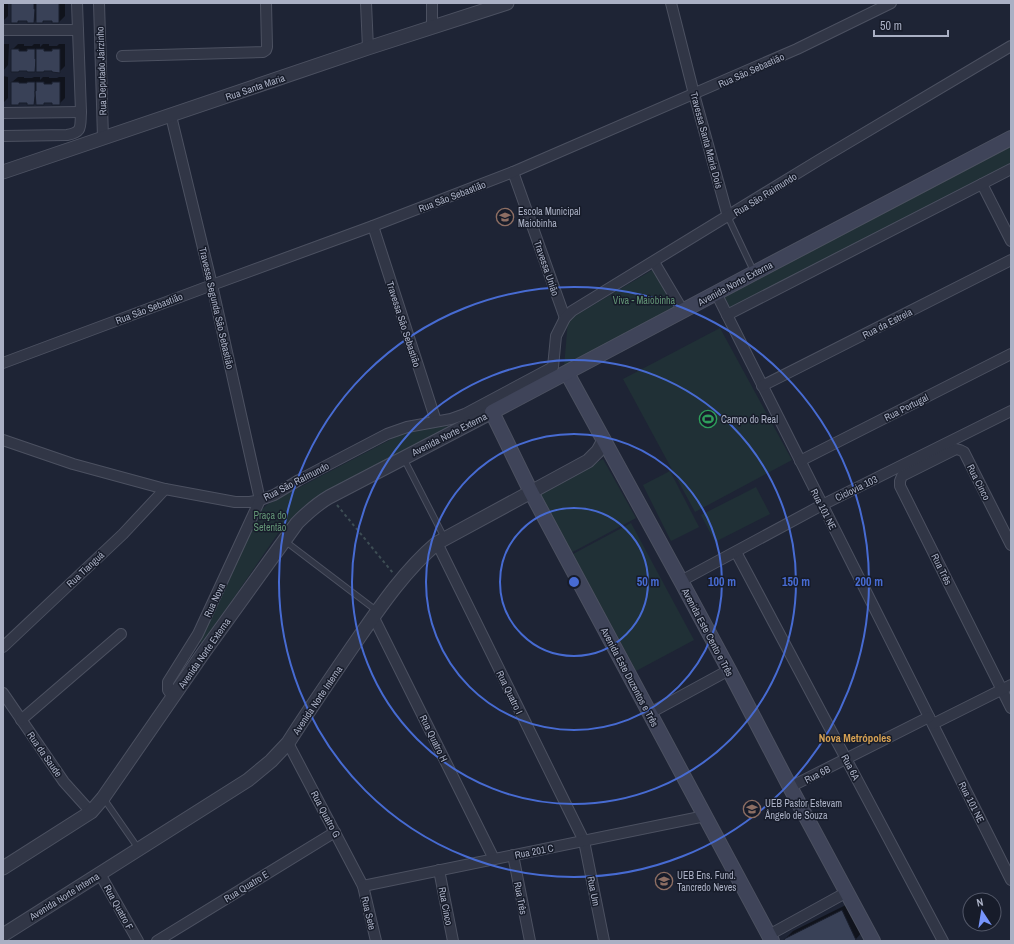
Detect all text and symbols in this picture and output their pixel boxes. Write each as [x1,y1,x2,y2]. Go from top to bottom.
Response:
scale bar [874,12,948,38]
text: 50 m [880,18,902,34]
street label: Rua Deputado Jairzinho [93,26,110,116]
street label: Rua São Sebastião [716,50,787,91]
street label: Rua Santa Maria [224,71,287,104]
street label: Travessa Santa Maria Dois [687,90,726,190]
street label: Rua São Raimundo [731,170,800,219]
street label: Rua São Sebastião [417,177,488,215]
place label: Escola Municipal Maiobinha [518,205,581,230]
school or university icon: Escola Municipal Maiobinha [495,207,515,227]
street label: Travessa União [531,239,562,298]
street label: Travessa Segunda São Sebastião [196,246,237,371]
street label: Avenida Norte Externa [695,258,775,309]
street label: Travessa São Sebastião [384,280,424,369]
street label: Rua São Sebastião [114,289,185,327]
park label: Viva - Maiobinha [613,294,676,307]
street label: Rua da Estrela [860,305,915,342]
street label: Rua Portugal [882,391,931,424]
sports icon: Campo do Real [698,409,718,429]
street label: Avenida Norte Externa [408,410,489,459]
place label: Campo do Real [721,413,778,426]
street label: Rua São Raimundo [261,459,332,504]
street label: Rua Cinco [964,462,993,503]
street label: Ciclovia 103 [833,472,880,504]
street label: Rua 101 NE [808,486,839,532]
park label: Praça do Setentão [254,509,287,534]
street label: Rua Tianguá [64,548,107,590]
street label: Rua Três [928,551,955,587]
text: 50 m [637,574,659,590]
text: 100 m [708,574,736,590]
text: 150 m [782,574,810,590]
text: 200 m [855,574,883,590]
centre of rings [567,575,581,589]
street label: Rua Nova [201,581,228,619]
street label: Avenida Este Cento e Três [678,585,736,679]
street label: Avenida Norte Externa [175,615,234,692]
street label: Avenida Este Duzentos e Três [597,624,661,729]
street label: Avenida Norte Interna [289,663,345,738]
street label: Rua Quatro I [493,668,526,716]
street label: Rua Quatro H [417,713,451,764]
street label: Rua da Saude [24,729,65,780]
district label: Nova Metrópoles [819,731,891,745]
street label: Rua 6A [838,752,863,783]
street label: Rua 6B [802,762,833,786]
street label: Rua 101 NE [956,779,987,825]
street label: Rua Quatro G [308,789,343,840]
place label: UEB Pastor Estevam Ângelo de Souza [764,797,842,822]
school or university icon: UEB Pastor Estevam Ângelo de Souza [742,799,762,819]
street label: Rua 201 C [514,841,555,862]
street label: Rua Quatro E [222,868,271,905]
street label: Avenida Norte Interna [26,869,102,924]
place label: UEB Ens. Fund. Tancredo Neves [677,869,736,894]
school or university icon: UEB Ens. Fund. Tancredo Neves [654,871,674,891]
street label: Rua Um [584,875,603,907]
street label: Rua Três [511,881,530,916]
street label: Rua Quatro F [101,882,136,932]
street label: Rua Cinco [435,886,456,927]
north arrow [962,892,1002,932]
street label: Rua Sete [358,895,379,932]
text: N [975,895,985,910]

